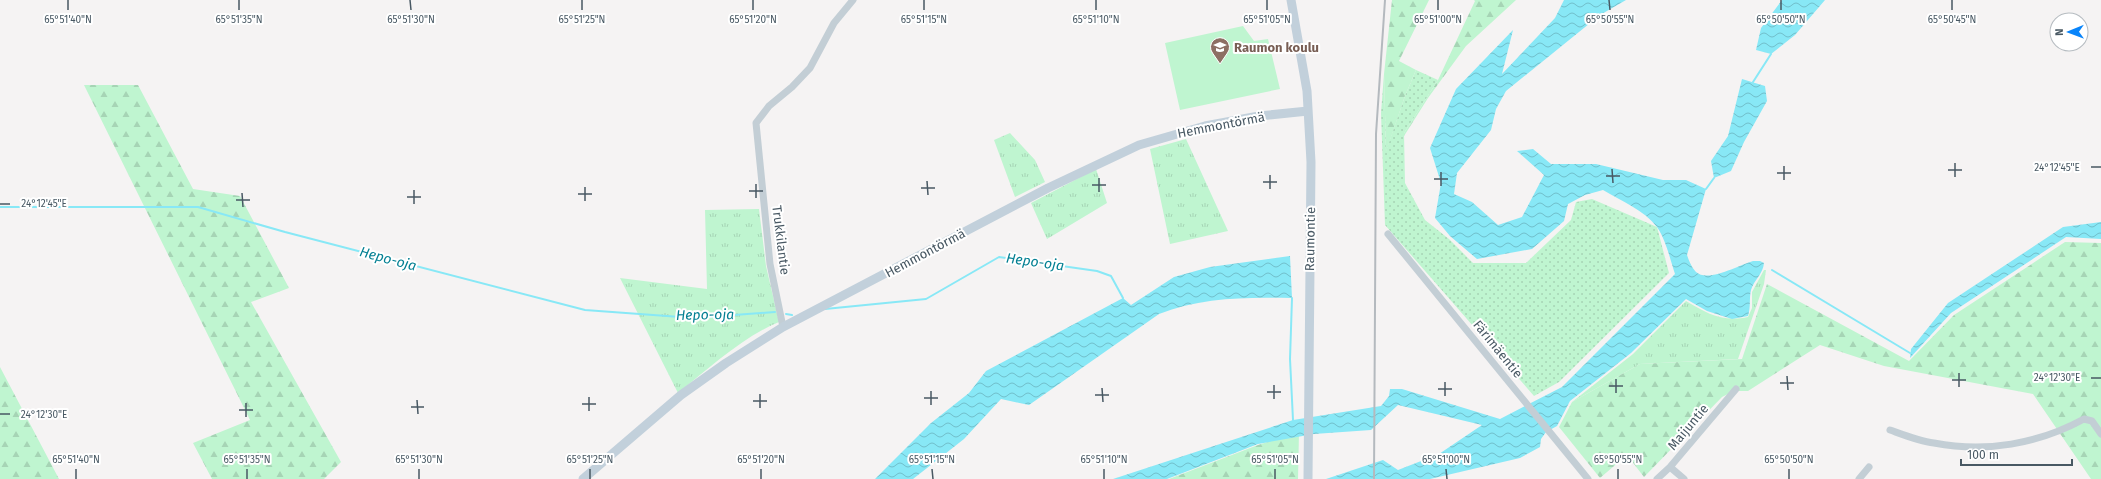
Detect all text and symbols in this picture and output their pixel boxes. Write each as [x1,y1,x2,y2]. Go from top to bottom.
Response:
north arrow [2049,12,2089,52]
text: 65°51'40"N [44,14,92,26]
text: 65°51'35"N [216,14,262,26]
text: 65°51'30"N [387,14,435,26]
text: 65°51'25"N [559,14,605,26]
text: 65°51'20"N [729,14,777,26]
text: 65°51'15"N [901,14,947,26]
text: 65°51'10"N [1072,14,1120,26]
text: 65°51'05"N [1243,14,1291,26]
text: 65°51'00"N [1414,14,1462,26]
text: 65°50'55"N [1586,14,1634,26]
text: 65°50'50"N [1756,14,1806,26]
text: 65°50'45"N [1928,14,1976,26]
text: N [2053,28,2066,36]
school or university icon: Raumon koulu [1209,36,1231,64]
place label: Raumon koulu [1234,40,1319,55]
street label: Hemmontörmä [1176,109,1266,141]
text: 24°12'45"E [2034,162,2080,174]
text: 24°12'45"E [21,198,67,210]
street label: Trukkilantie [769,204,793,276]
street label: Raumontie [1302,207,1318,271]
street label: Hemmontörmä [882,226,968,280]
water label: Hepo-oja [358,243,418,275]
water label: Hepo-oja [1005,250,1065,274]
water label: Hepo-oja [676,306,734,324]
street label: Färimäentie [1470,317,1526,381]
text: 24°12'30"E [2034,372,2080,384]
street label: Maijuntie [1665,401,1711,453]
text: 24°12'30"E [21,409,67,421]
scale bar [1961,441,2072,467]
text: 100 m [1967,448,1999,462]
text: 65°51'40"N [52,454,100,466]
text: 65°51'35"N [224,454,270,466]
text: 65°51'30"N [395,454,443,466]
text: 65°51'25"N [567,454,613,466]
text: 65°51'20"N [737,454,785,466]
text: 65°51'15"N [909,454,955,466]
text: 65°51'10"N [1080,454,1128,466]
text: 65°51'05"N [1251,454,1299,466]
text: 65°51'00"N [1422,454,1470,466]
text: 65°50'55"N [1594,454,1642,466]
text: 65°50'50"N [1764,454,1814,466]

